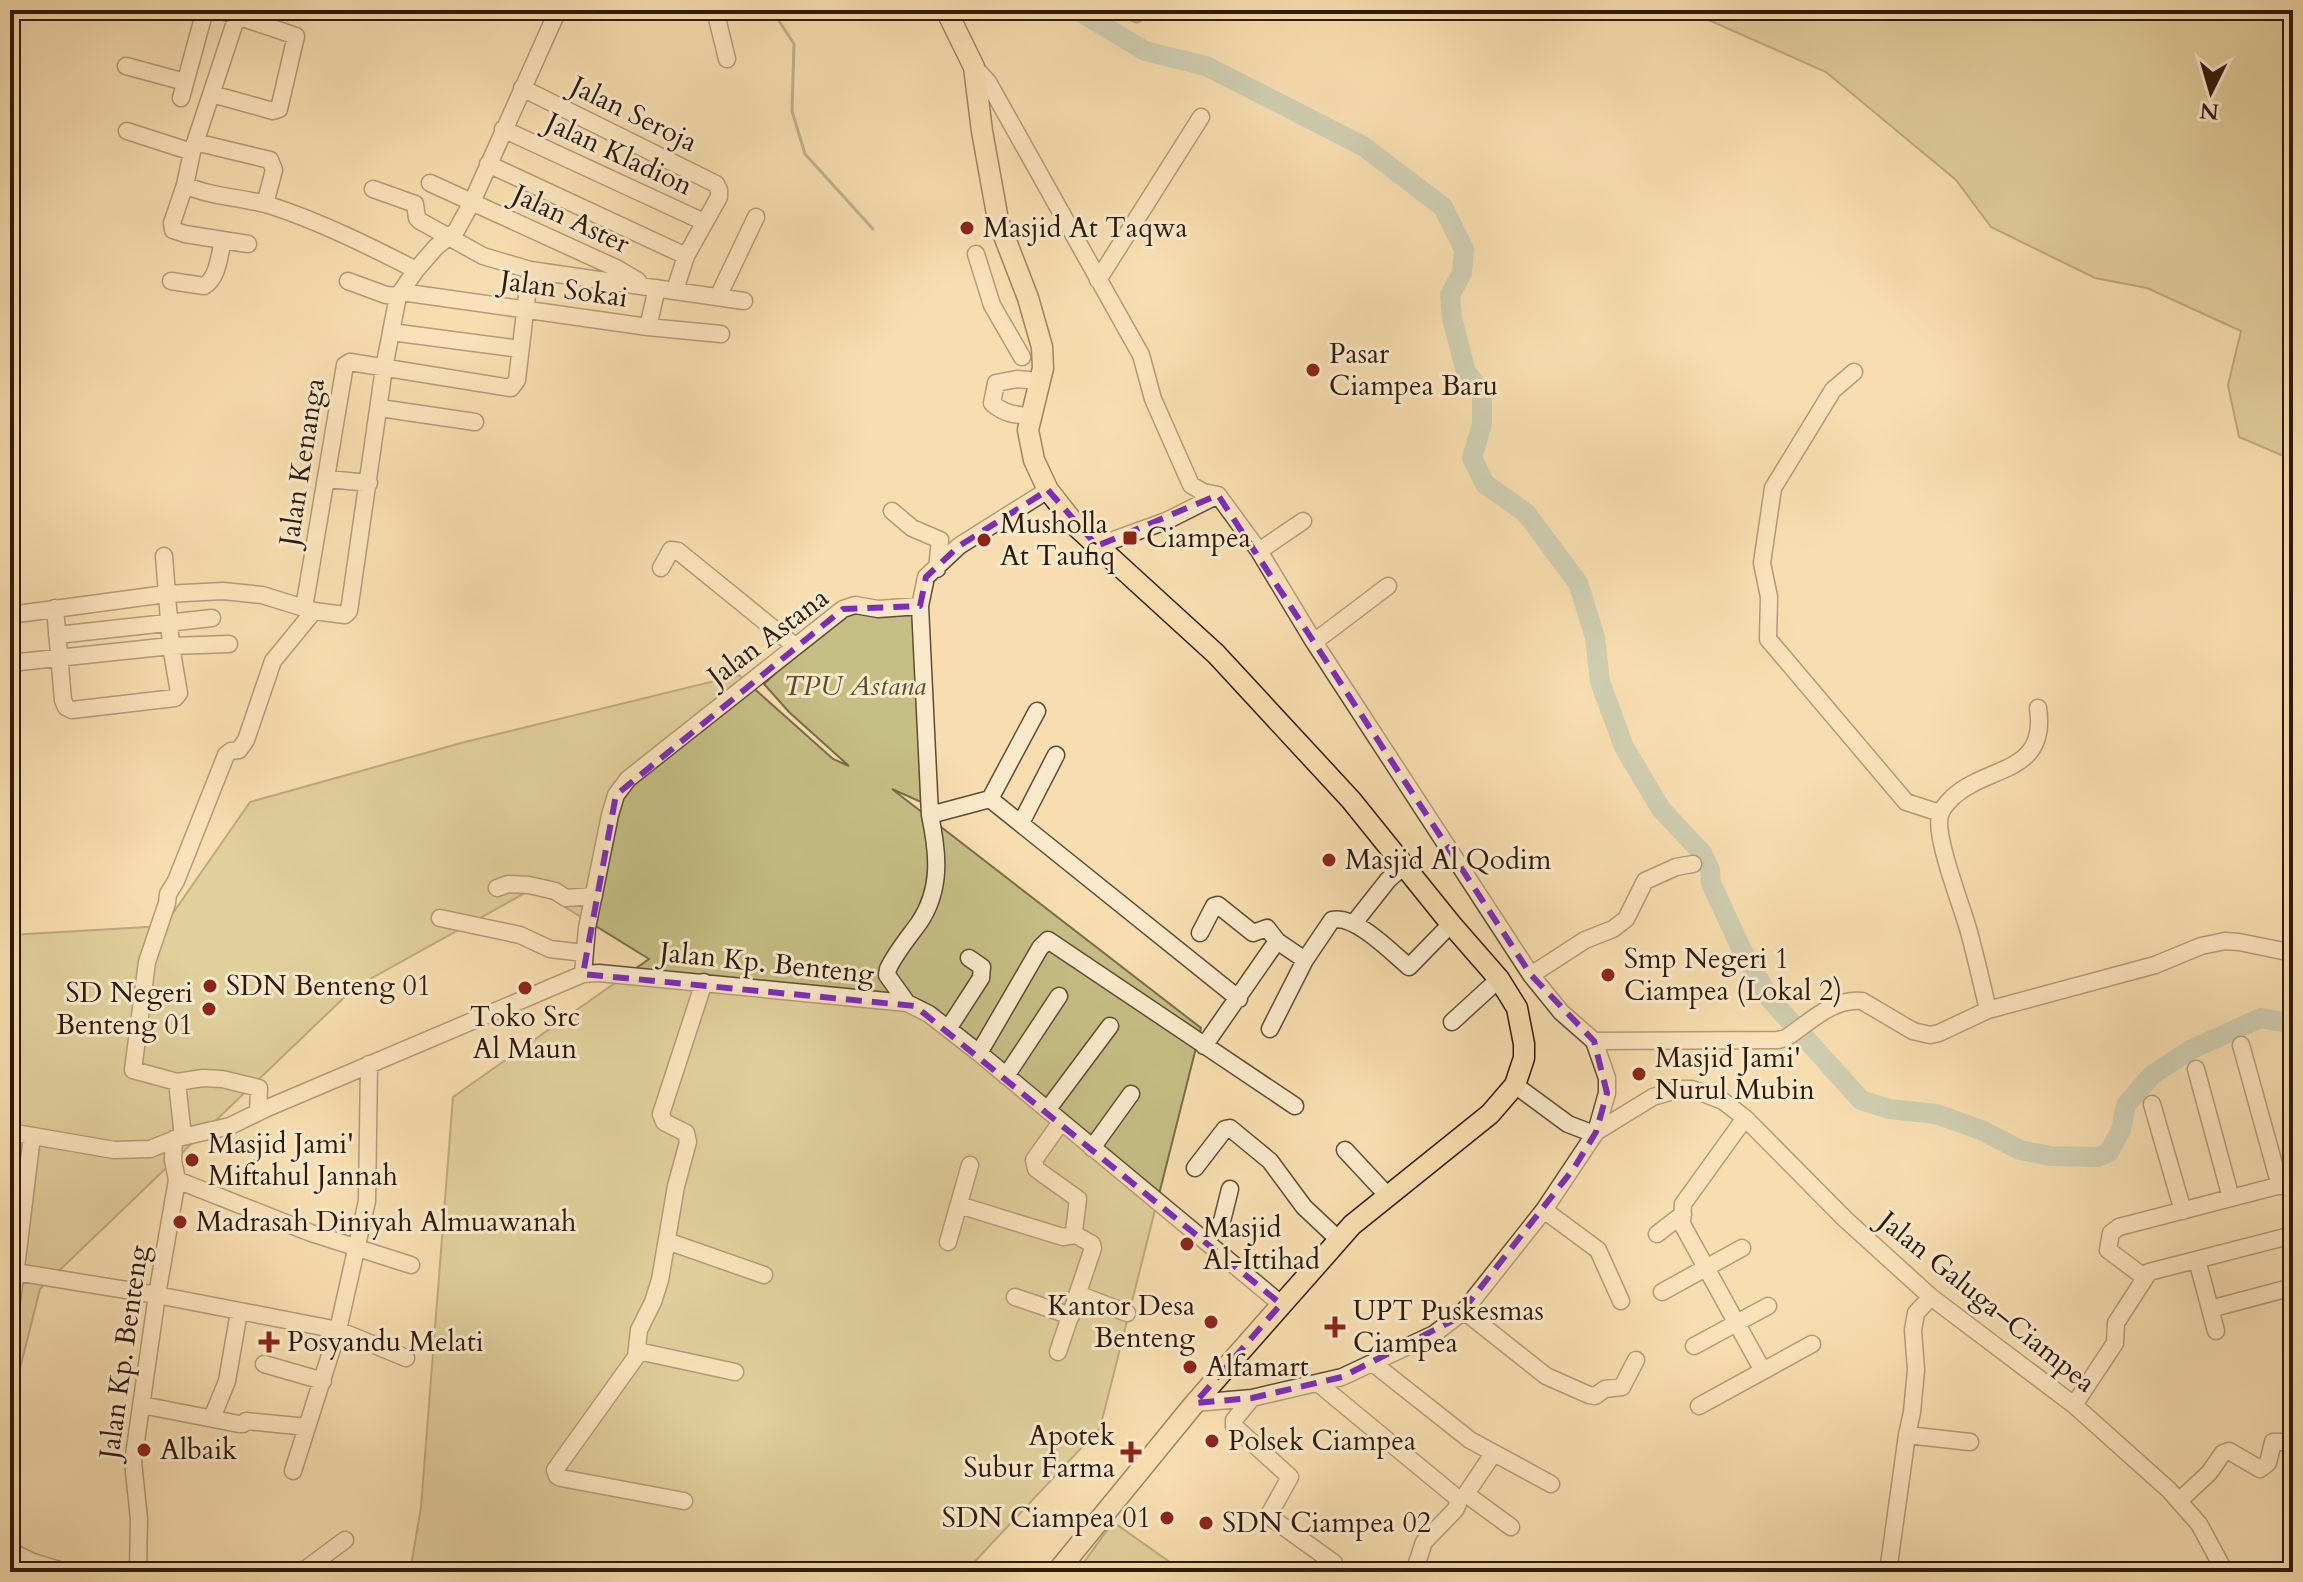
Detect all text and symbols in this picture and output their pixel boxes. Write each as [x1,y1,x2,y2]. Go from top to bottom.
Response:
north arrow [2171,52,2251,132]
street label: Jalan Seroja [561,65,704,161]
text: N [2199,95,2220,127]
street label: Jalan Kladion [536,102,699,205]
street label: Jalan Aster [503,174,637,263]
place label: Masjid At Taqwa [983,209,1187,247]
marker: Masjid At Taqwa [958,219,976,237]
street label: Jalan Sokai [494,261,630,317]
place label: Pasar Ciampea Baru [1329,335,1498,405]
marker: Pasar Ciampea Baru [1304,361,1322,379]
street label: Jalan Kenanga [269,375,334,553]
place label: Musholla At Taufiq [1000,505,1115,575]
place label: Ciampea [1146,519,1251,557]
marker: Ciampea [1121,529,1139,547]
marker: Musholla At Taufiq [975,531,993,549]
street label: Jalan Astana [696,579,836,697]
park label: TPU Astana [784,667,926,705]
place label: Masjid Al Qodim [1345,841,1552,879]
marker: Masjid Al Qodim [1320,851,1338,869]
street label: Jalan Kp. Benteng [654,932,876,993]
place label: Smp Negeri 1 Ciampea (Lokal 2) [1624,940,1842,1010]
marker: Smp Negeri 1 Ciampea (Lokal 2) [1599,966,1617,984]
place label: SDN Benteng 01 [226,967,431,1005]
place label: SD Negeri Benteng 01 [56,974,193,1044]
marker: SDN Benteng 01 [201,977,219,995]
marker: Toko Src Al Maun [516,979,534,997]
place label: Toko Src Al Maun [470,998,580,1068]
marker: SD Negeri Benteng 01 [200,1000,218,1018]
place label: Masjid Jami' Nurul Mubin [1655,1039,1815,1109]
marker: Masjid Jami' Nurul Mubin [1630,1065,1648,1083]
place label: Masjid Jami' Miftahul Jannah [208,1125,398,1195]
marker: Masjid Jami' Miftahul Jannah [183,1151,201,1169]
street label: Jalan Galuga–Ciampea [1867,1200,2103,1401]
place label: Madrasah Diniyah Almuawanah [196,1203,576,1241]
place label: Masjid Al-Ittihad [1203,1209,1320,1279]
marker: Madrasah Diniyah Almuawanah [171,1213,189,1231]
marker: Masjid Al-Ittihad [1178,1235,1196,1253]
street label: Jalan Kp. Benteng [90,1242,158,1465]
place label: Kantor Desa Benteng [1048,1287,1195,1357]
place label: UPT Puskesmas Ciampea [1353,1292,1544,1362]
marker: Kantor Desa Benteng [1202,1313,1220,1331]
marker: UPT Puskesmas Ciampea [1324,1316,1346,1338]
place label: Posyandu Melati [287,1323,484,1361]
marker: Posyandu Melati [258,1331,280,1353]
place label: Alfamart [1206,1348,1309,1386]
marker: Alfamart [1181,1358,1199,1376]
place label: Apotek Subur Farma [963,1417,1115,1487]
place label: Polsek Ciampea [1228,1422,1416,1460]
place label: Albaik [160,1431,237,1469]
marker: Polsek Ciampea [1203,1432,1221,1450]
marker: Albaik [135,1441,153,1459]
marker: Apotek Subur Farma [1122,1443,1140,1461]
place label: SDN Ciampea 01 [942,1499,1151,1537]
place label: SDN Ciampea 02 [1222,1504,1431,1542]
marker: SDN Ciampea 01 [1158,1509,1176,1527]
marker: SDN Ciampea 02 [1197,1514,1215,1532]

